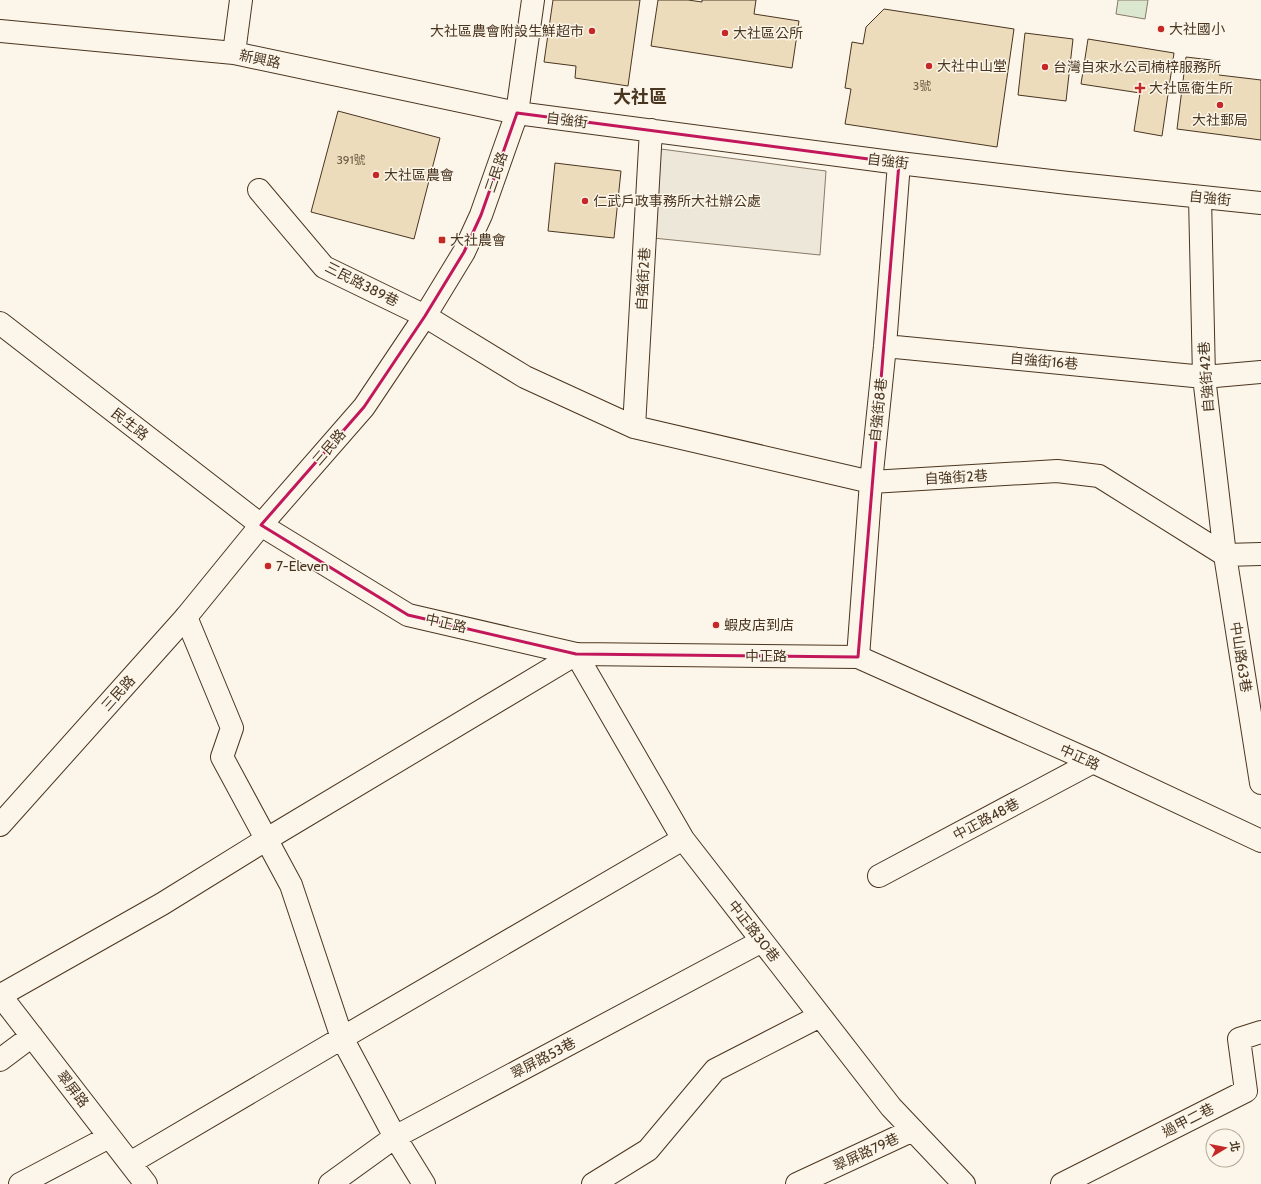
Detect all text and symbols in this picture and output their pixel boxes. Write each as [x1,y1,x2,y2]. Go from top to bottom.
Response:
place label: 大社國小 [1169,20,1225,38]
place label: 大社區農會附設生鮮超市 [430,22,584,40]
place label: 大社區公所 [733,24,803,42]
marker: 大社國小 [1156,24,1166,34]
marker: 大社區農會附設生鮮超市 [587,26,597,36]
marker: 大社區公所 [720,28,730,38]
street label: 新興路 [238,46,282,72]
place label: 大社中山堂 [937,57,1007,75]
place label: 台灣自來水公司楠梓服務所 [1053,58,1221,76]
marker: 大社中山堂 [924,61,934,71]
marker: 台灣自來水公司楠梓服務所 [1040,62,1050,72]
house number: 3號 [913,78,931,93]
place label: 大社區衛生所 [1149,79,1233,97]
marker: 大社區衛生所 [1134,82,1146,94]
district label: 大社區 [613,86,667,108]
marker: 大社郵局 [1215,100,1225,110]
street label: 自強街 [545,109,589,131]
place label: 大社郵局 [1192,111,1248,129]
street label: 三民路 [481,149,511,195]
street label: 自強街 [866,150,910,172]
house number: 391號 [336,152,366,167]
place label: 大社區農會 [384,166,454,184]
marker: 大社區農會 [371,170,381,180]
street label: 自強街 [1188,187,1232,209]
place label: 仁武戶政事務所大社辦公處 [593,192,761,210]
marker: 仁武戶政事務所大社辦公處 [580,196,590,206]
place label: 大社農會 [450,231,506,249]
marker: 大社農會 [437,235,447,245]
street label: 自強街2巷 [632,247,654,311]
street label: 三民路389巷 [322,258,402,310]
street label: 自強街42巷 [1195,341,1217,413]
street label: 自強街16巷 [1009,349,1079,373]
street label: 自強街8巷 [866,377,890,443]
street label: 民生路 [108,404,152,444]
street label: 三民路 [308,425,350,469]
street label: 自強街2巷 [924,466,988,488]
place label: 7-Eleven [276,557,329,575]
marker: 7-Eleven [263,561,273,571]
street label: 中正路 [424,610,468,636]
place label: 蝦皮店到店 [724,616,794,634]
marker: 蝦皮店到店 [711,620,721,630]
street label: 中山路63巷 [1227,620,1255,694]
street label: 中正路 [745,647,787,665]
street label: 三民路 [97,671,139,715]
street label: 中正路 [1057,740,1103,774]
street label: 中正路48巷 [950,794,1022,844]
street label: 中正路30巷 [724,897,784,965]
street label: 翠屏路53巷 [507,1033,579,1083]
street label: 翠屏路 [53,1067,93,1111]
street label: 過甲二巷 [1159,1099,1217,1141]
north arrow [1205,1128,1245,1168]
street label: 翠屏路79巷 [830,1129,902,1175]
text: 北 [1227,1140,1243,1153]

